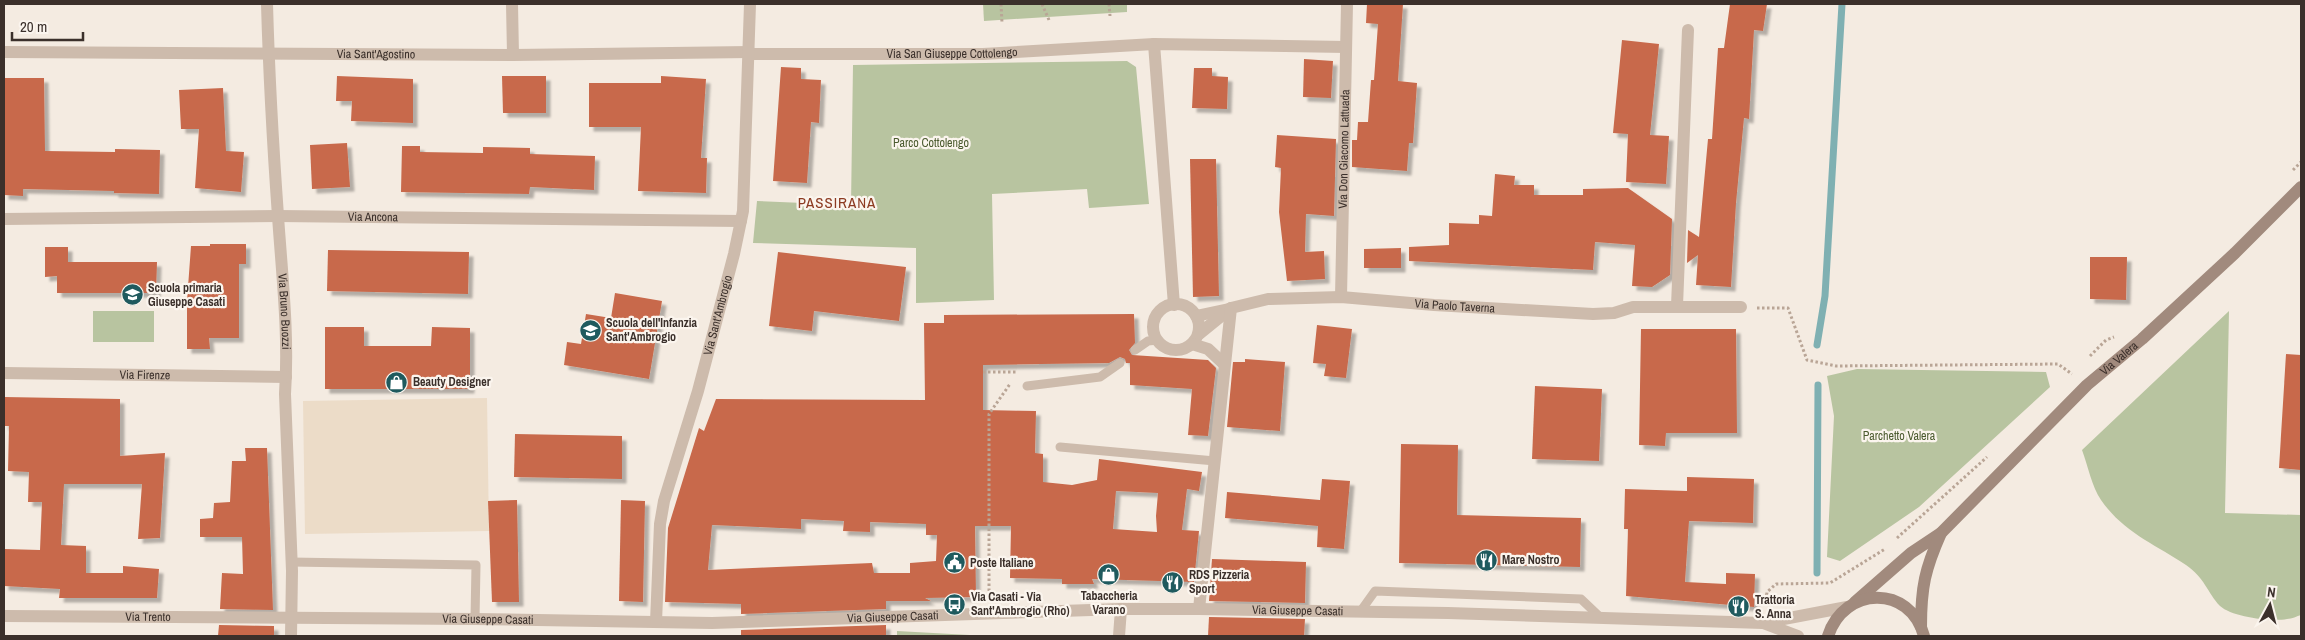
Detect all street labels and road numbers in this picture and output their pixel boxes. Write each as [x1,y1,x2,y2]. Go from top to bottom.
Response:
street label: Via San Giuseppe Cottolengo [887,44,1018,62]
street label: Via Sant'Agostino [337,46,415,62]
street label: Via Don Giacomo Lattuada [1335,89,1353,209]
street label: Via Ancona [348,209,399,225]
street label: Via Bruno Buozzi [274,273,294,350]
street label: Via Sant'Ambrogio [700,273,736,357]
street label: Via Paolo Taverna [1414,295,1496,316]
street label: Via Valera [2096,337,2142,379]
street label: Via Firenze [119,367,171,383]
street label: Via Giuseppe Casati [1252,602,1344,619]
street label: Via Giuseppe Casati [847,607,939,626]
street label: Via Trento [125,609,171,625]
street label: Via Giuseppe Casati [442,611,534,628]

